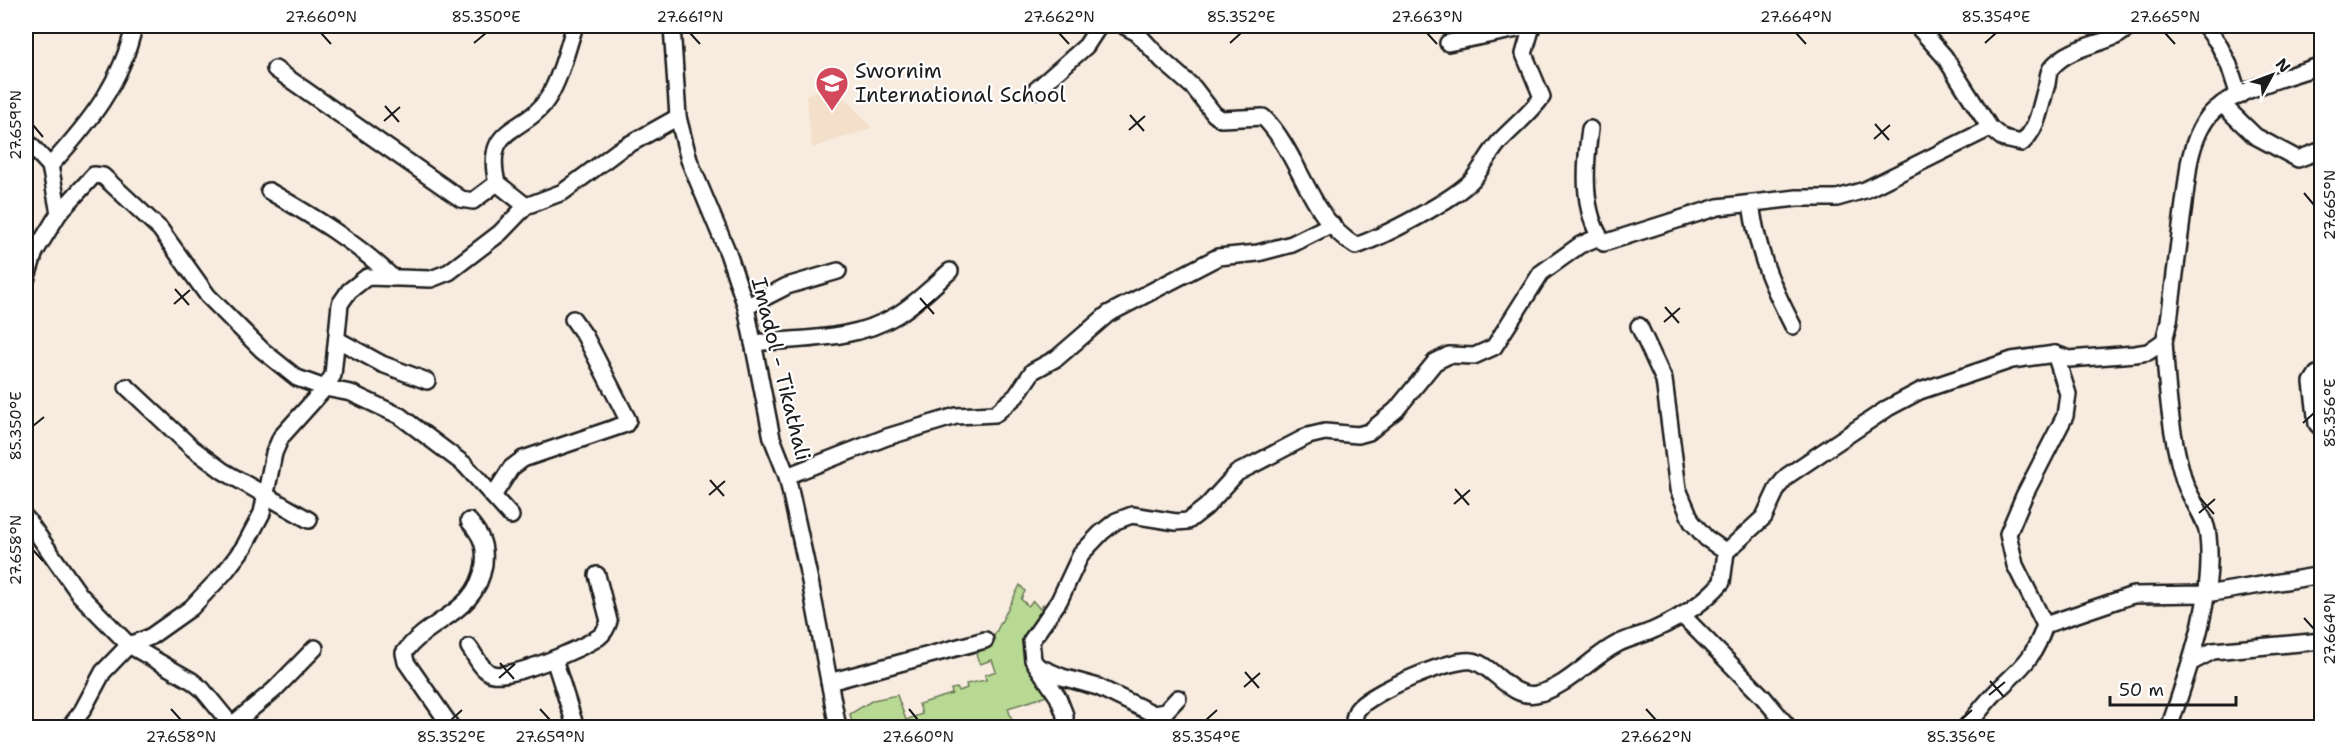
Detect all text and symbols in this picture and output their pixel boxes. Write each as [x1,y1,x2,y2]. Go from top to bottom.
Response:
text: 27.660°N [285,7,357,27]
text: 85.350°E [451,7,521,27]
text: 27.661°N [656,7,724,27]
text: 27.662°N [1023,7,1095,27]
text: 85.352°E [1207,7,1275,27]
text: 27.663°N [1391,7,1463,27]
text: 27.664°N [1760,7,1832,27]
text: 85.354°E [1962,7,2030,27]
text: 27.665°N [2130,7,2200,27]
north arrow [2242,45,2302,105]
text: N [2271,54,2295,77]
place label: Swornim International School [855,57,1067,109]
school or university icon: Swornim International School [814,65,850,112]
text: 27.659°N [6,90,26,160]
text: 27.665°N [2320,170,2340,240]
street label: Imadol - Tikathali [745,275,817,463]
text: 85.356°E [2320,378,2340,448]
text: 85.350°E [6,391,26,461]
text: 27.658°N [6,515,26,585]
text: 27.664°N [2320,593,2340,665]
scale bar [2110,669,2236,707]
text: 50 m [2119,678,2164,702]
text: 27.658°N [146,727,216,747]
text: 85.352°E [417,727,485,747]
text: 27.659°N [515,727,585,747]
text: 27.660°N [882,727,954,747]
text: 85.354°E [1172,727,1240,747]
text: 27.662°N [1620,727,1692,747]
text: 85.356°E [1926,727,1996,747]

